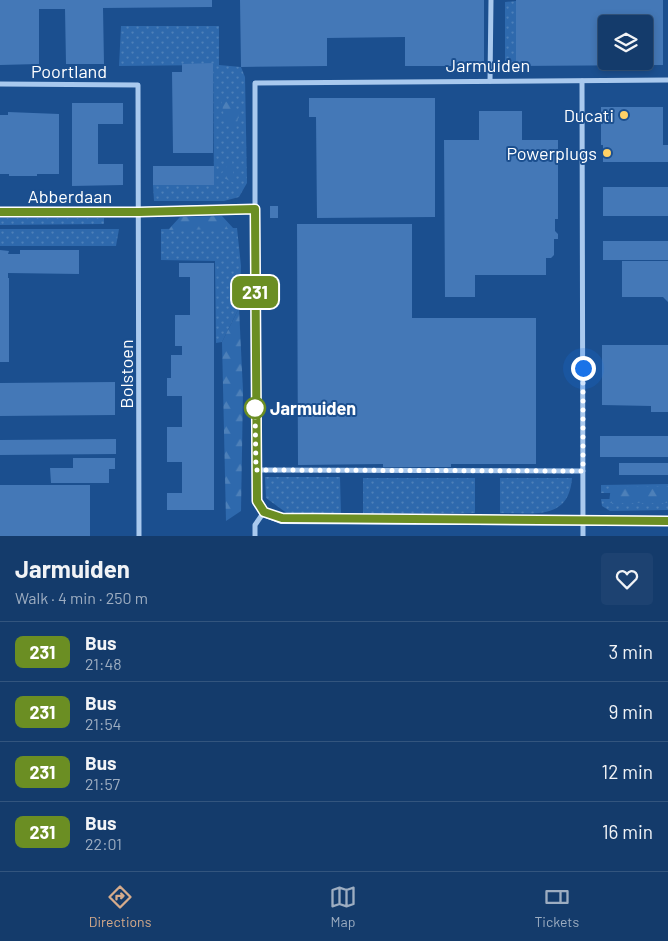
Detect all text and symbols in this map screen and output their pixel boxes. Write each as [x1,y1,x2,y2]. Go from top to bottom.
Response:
map controls [598,15,653,70]
button: layers [598,15,653,70]
street label: Jarmuiden [446,54,530,76]
street label: Poortland [31,60,107,82]
place label: Ducati [564,104,614,126]
marker: Ducati [618,109,630,121]
place label: Powerplugs [507,142,597,164]
marker: Powerplugs [601,147,613,159]
street label: Abberdaan [28,185,112,207]
line badge: 231 [226,276,284,308]
text: 231 [242,281,268,303]
street label: Bolstoen [115,339,137,409]
your location [571,356,596,381]
marker: Jarmuiden [244,397,266,419]
place label: Jarmuiden [270,397,356,419]
button: heart [601,553,653,605]
text: Jarmuiden [15,554,130,583]
text: Walk · 4 min · 250 m [15,588,148,607]
text: Bus [85,631,117,654]
text: 3 min [609,640,653,663]
text: 231 [30,641,55,663]
text: 21:48 [85,654,122,673]
text: Bus [85,691,117,714]
text: 9 min [609,700,653,723]
text: 231 [30,701,55,723]
text: 21:54 [85,714,121,733]
text: Bus [85,751,117,774]
text: 12 min [602,760,653,783]
text: 231 [30,761,55,783]
text: 21:57 [85,774,120,793]
text: Bus [85,811,117,834]
text: 16 min [602,820,653,843]
text: 231 [30,821,55,843]
text: 22:01 [85,834,122,853]
tab: Directions [89,883,151,930]
tab: Map [329,883,357,930]
tab: Tickets [535,883,579,930]

